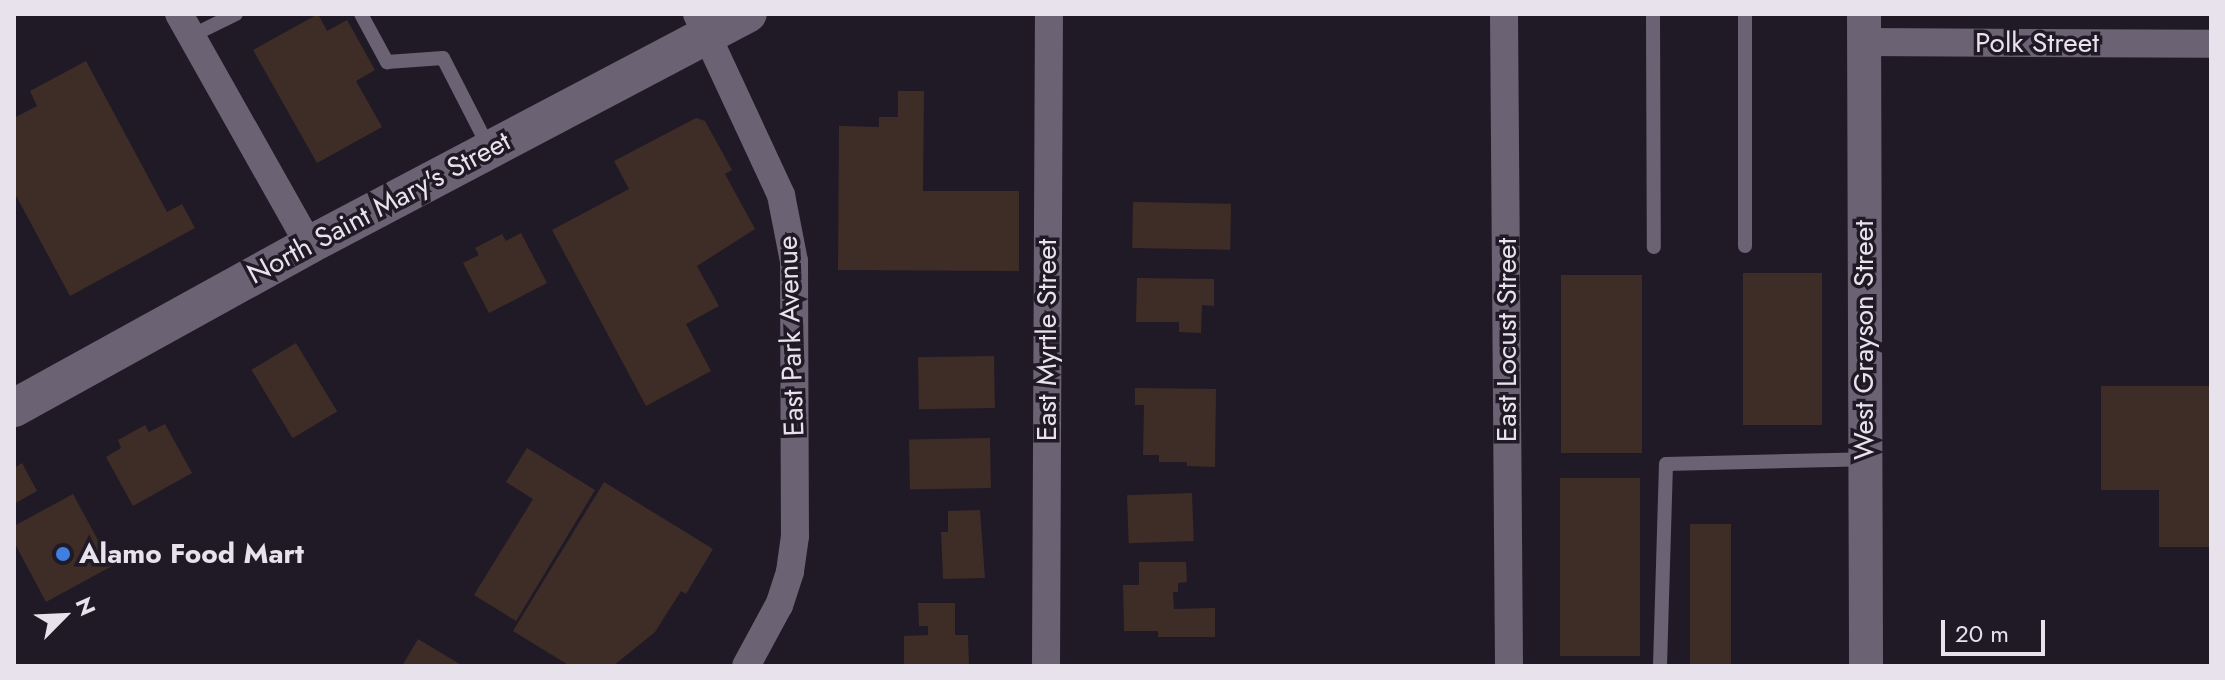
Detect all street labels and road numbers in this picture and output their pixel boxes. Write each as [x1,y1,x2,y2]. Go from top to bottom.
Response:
street label: Polk Street [1975,26,2099,60]
street label: North Saint Mary's Street [242,124,516,292]
street label: West Grayson Street [1847,220,1881,460]
street label: East Park Avenue [771,235,811,437]
street label: East Locust Street [1490,238,1524,442]
street label: East Myrtle Street [1030,239,1064,441]

